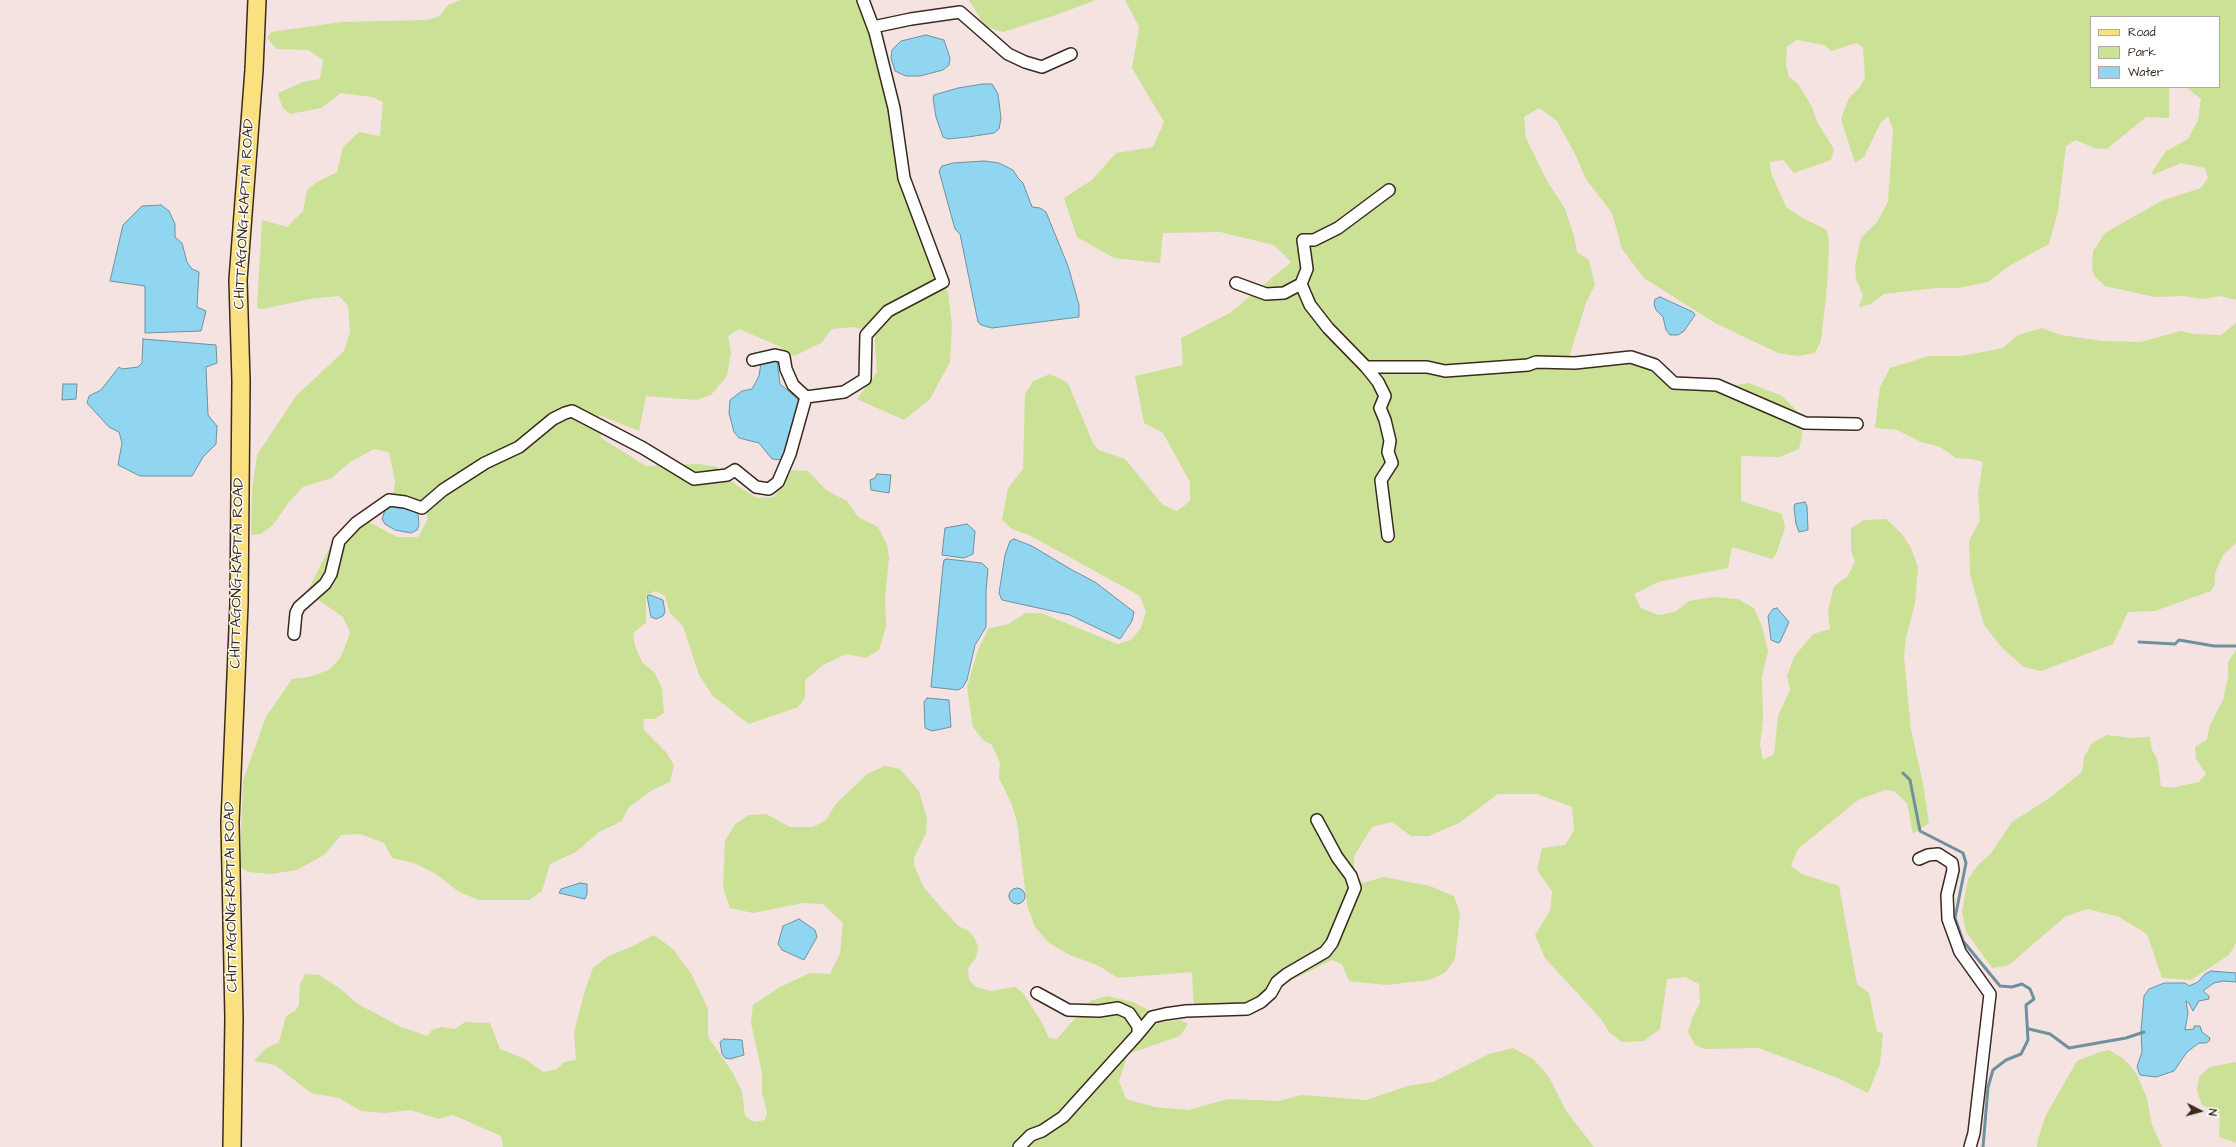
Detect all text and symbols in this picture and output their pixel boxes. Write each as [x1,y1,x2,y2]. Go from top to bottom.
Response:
legend [2090,16,2220,88]
text: Road [2128,24,2156,41]
text: Park [2128,44,2156,61]
text: Water [2128,64,2163,81]
street label: CHITTAGONG-KAPTAI ROAD [231,118,259,310]
street label: CHITTAGONG-KAPTAI ROAD [227,477,249,669]
street label: CHITTAGONG-KAPTAI ROAD [221,801,243,993]
north arrow [2180,1091,2220,1131]
text: N [2205,1108,2220,1117]

